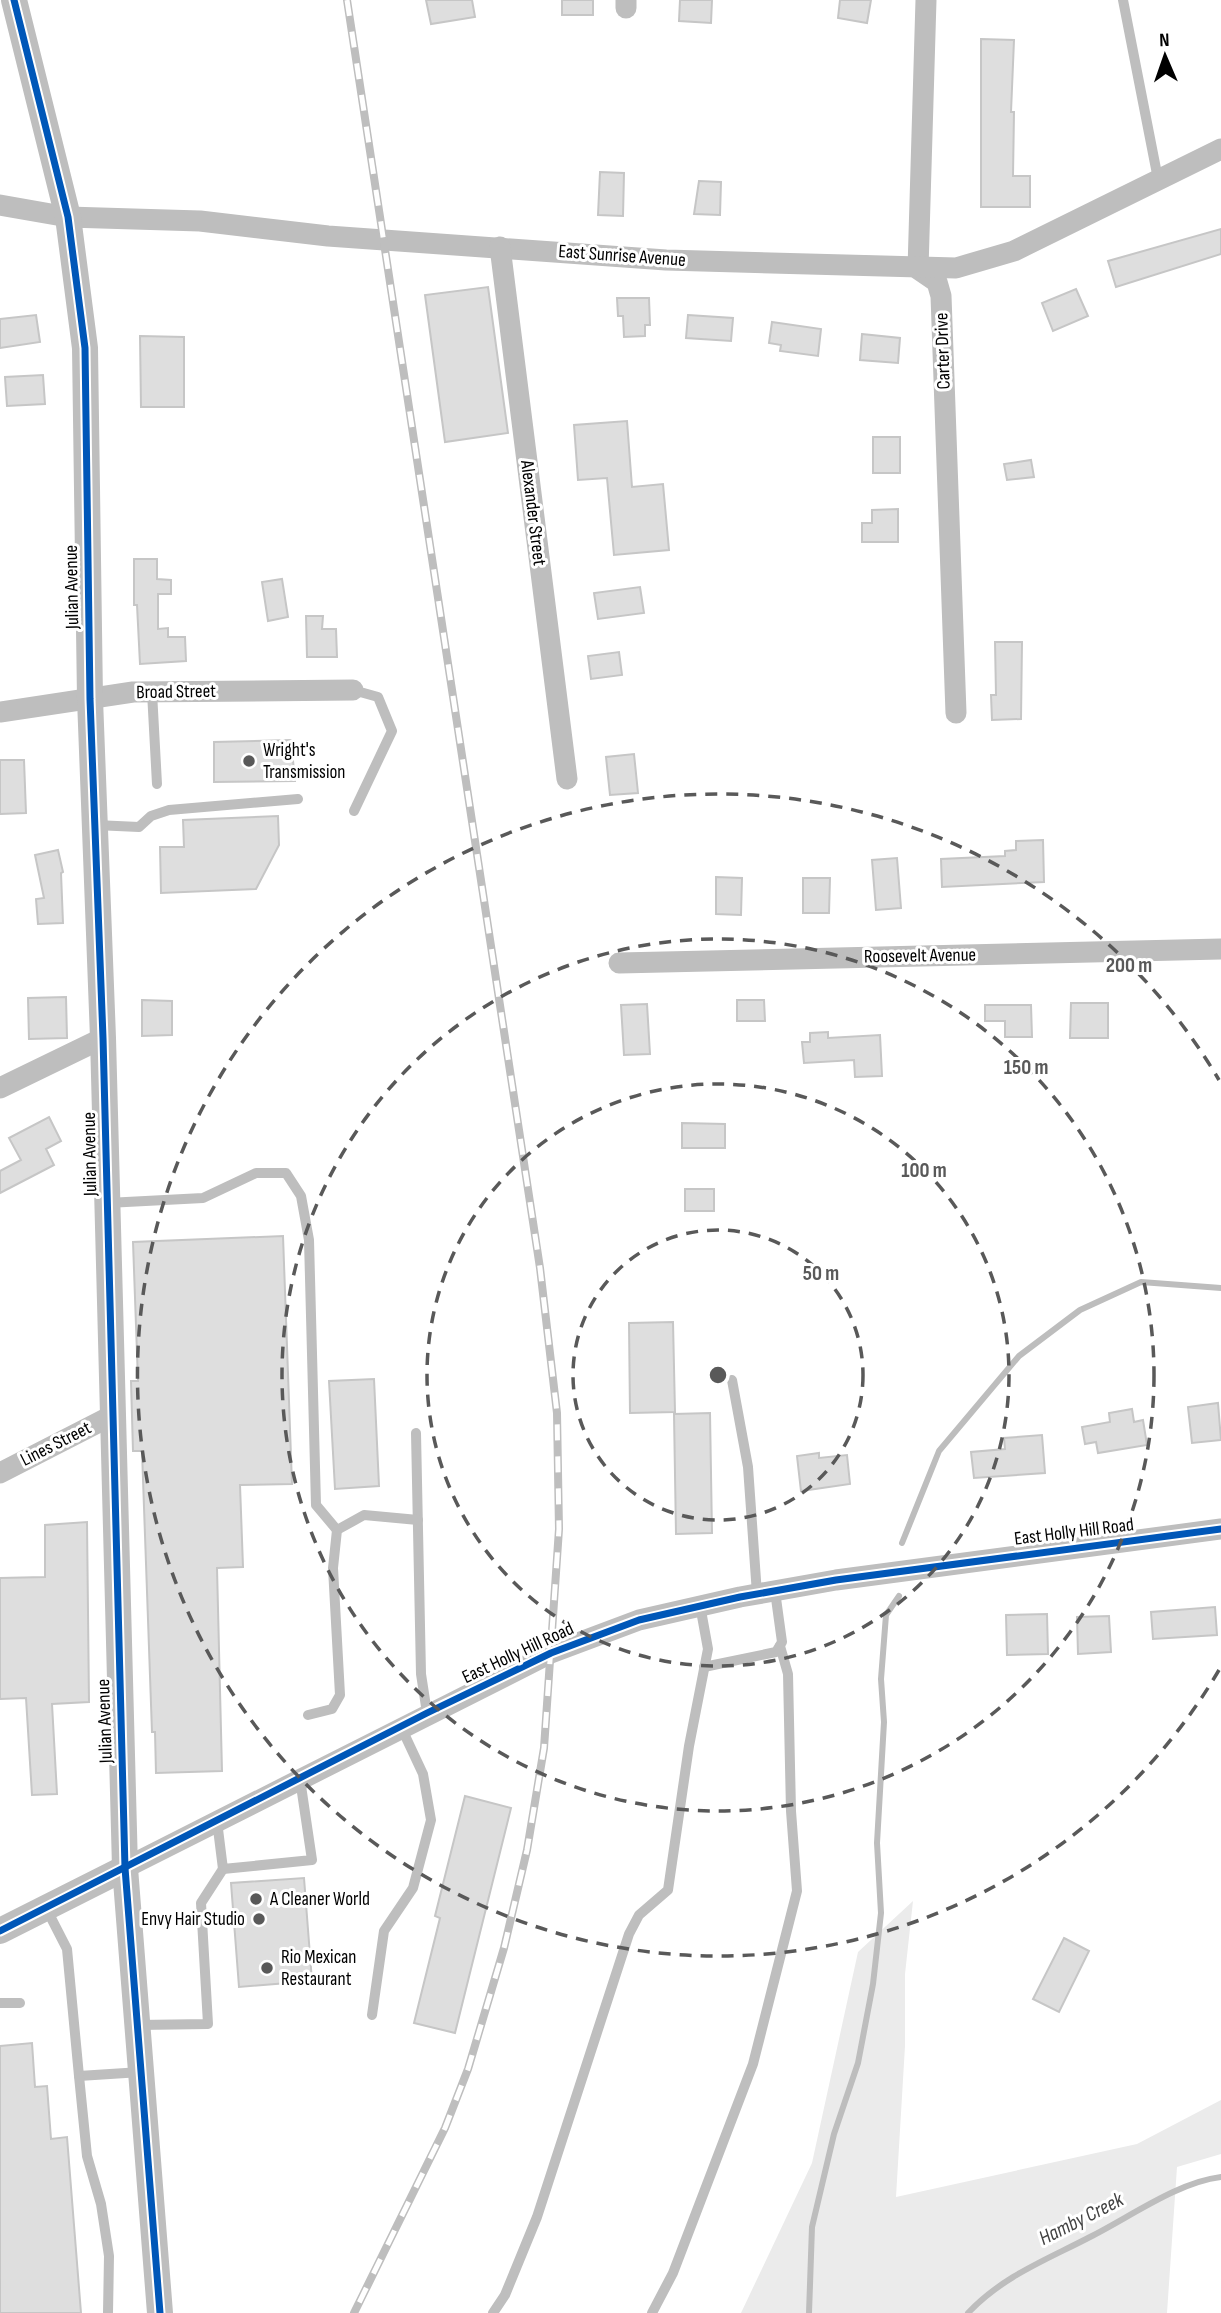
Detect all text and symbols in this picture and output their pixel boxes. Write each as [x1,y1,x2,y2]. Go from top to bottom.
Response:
north arrow [1130,21,1200,91]
text: N [1159,29,1170,52]
street label: East Sunrise Avenue [558,240,686,272]
street label: Carter Drive [930,312,956,390]
street label: Alexander Street [515,458,551,567]
street label: Julian Avenue [60,545,84,630]
street label: Broad Street [136,680,216,704]
place label: Wright's Transmission [263,739,345,784]
marker: Wright's Transmission [241,753,257,769]
street label: Roosevelt Avenue [864,944,976,968]
text: 200 m [1106,953,1152,978]
text: 150 m [1004,1055,1048,1080]
street label: Julian Avenue [78,1112,102,1197]
text: 100 m [901,1158,947,1183]
text: 50 m [803,1261,839,1286]
centre of rings [706,1363,730,1387]
street label: Lines Street [17,1416,95,1472]
street label: East Holly Hill Road [1013,1513,1135,1551]
street label: East Holly Hill Road [459,1617,577,1689]
street label: Julian Avenue [92,1679,118,1764]
place label: A Cleaner World [269,1888,370,1911]
marker: A Cleaner World [248,1891,264,1907]
place label: Envy Hair Studio [141,1908,245,1931]
marker: Envy Hair Studio [251,1911,267,1927]
place label: Rio Mexican Restaurant [281,1946,356,1991]
marker: Rio Mexican Restaurant [259,1960,275,1976]
water label: Hamby Creek [1035,2187,1128,2251]

